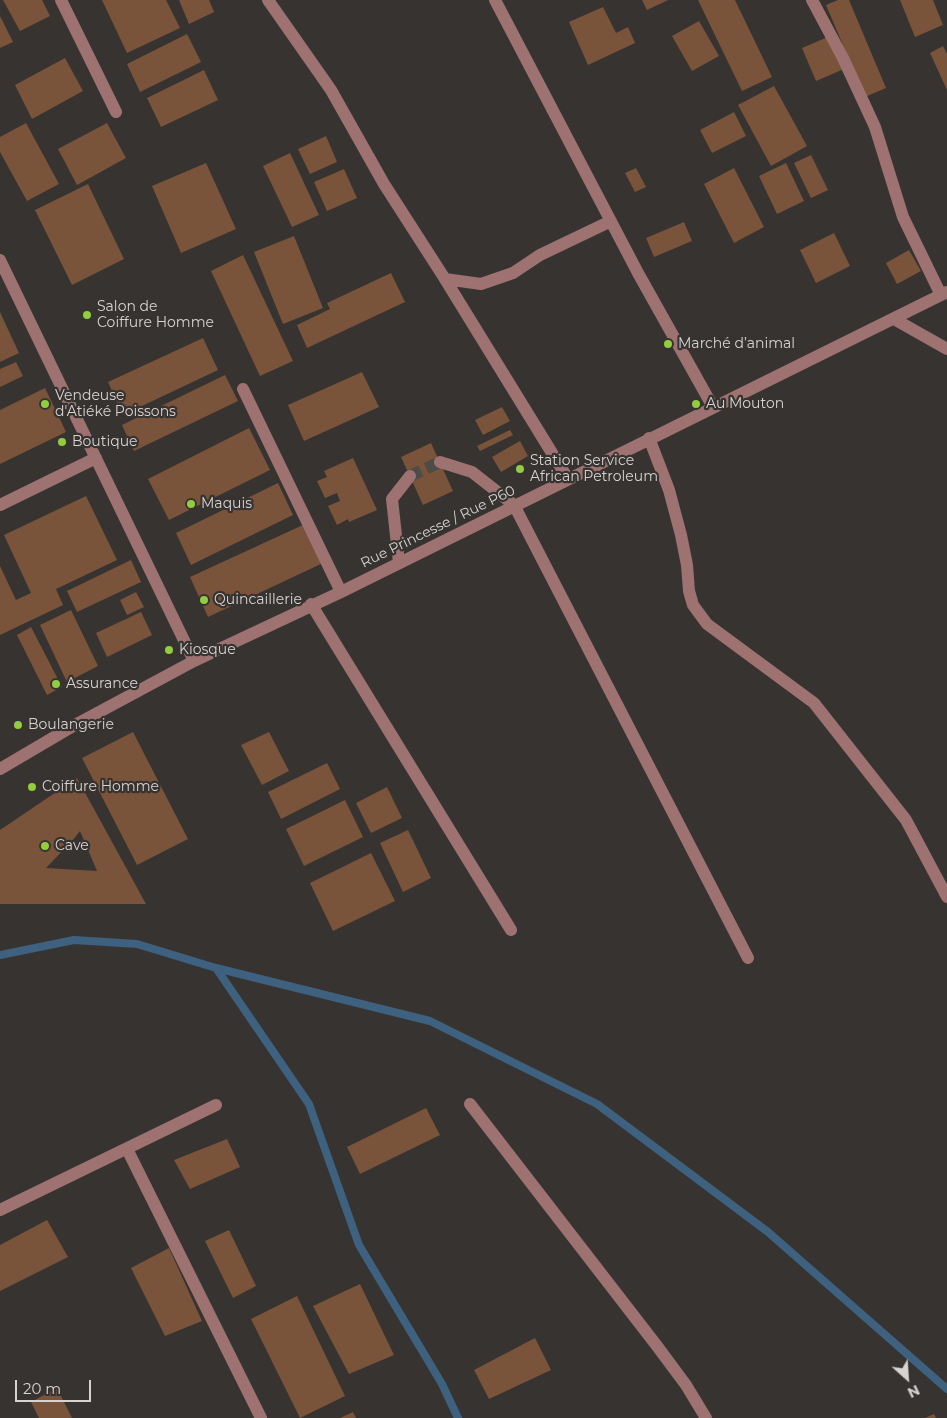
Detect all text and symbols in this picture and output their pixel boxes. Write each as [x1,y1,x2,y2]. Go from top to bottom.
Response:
place label: Salon de Coiffure Homme [97,299,214,332]
marker: Salon de Coiffure Homme [81,309,93,321]
place label: Marché d’animal [678,336,795,352]
marker: Marché d’animal [662,338,674,350]
place label: Vendeuse d'Atiéké Poissons [55,388,176,421]
place label: Au Mouton [706,396,784,412]
marker: Vendeuse d'Atiéké Poissons [39,398,51,410]
marker: Au Mouton [690,398,702,410]
place label: Boutique [72,434,138,450]
marker: Boutique [56,436,68,448]
place label: Station Service African Petroleum [530,453,658,486]
marker: Station Service African Petroleum [514,463,526,475]
street label: Rue Princesse / Rue P60 [358,482,518,572]
place label: Maquis [201,496,252,512]
marker: Maquis [185,498,197,510]
place label: Quincaillerie [214,592,302,608]
marker: Quincaillerie [198,594,210,606]
place label: Kiosque [179,642,236,658]
marker: Kiosque [163,644,175,656]
place label: Assurance [66,676,138,692]
marker: Assurance [50,678,62,690]
place label: Boulangerie [28,717,114,733]
marker: Boulangerie [12,719,24,731]
place label: Coiffure Homme [42,779,159,795]
marker: Coiffure Homme [26,781,38,793]
place label: Cave [55,838,89,854]
marker: Cave [39,840,51,852]
north arrow [882,1353,932,1403]
scale bar [18,1370,94,1402]
text: 20 m [23,1379,61,1398]
text: N [905,1381,923,1402]

